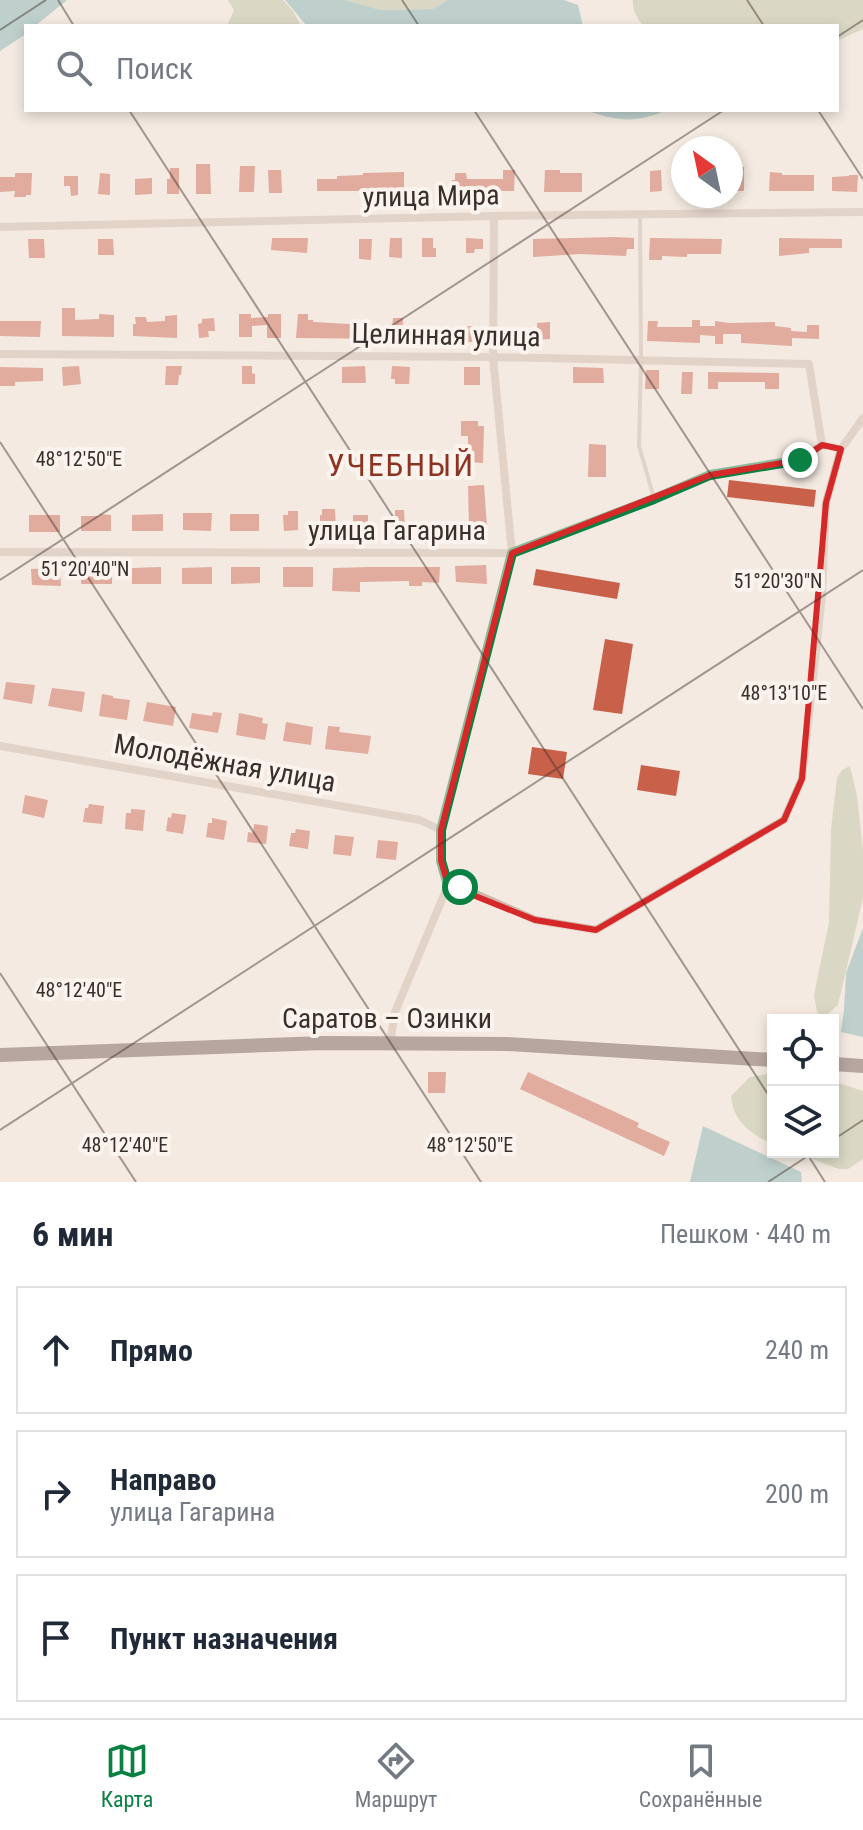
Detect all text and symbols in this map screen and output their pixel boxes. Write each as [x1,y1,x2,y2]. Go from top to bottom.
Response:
search box [24,24,839,112]
icon: search [52,46,96,90]
text: Поиск [116,51,193,86]
north arrow [671,136,743,208]
street label: улица Мира [362,178,500,214]
street label: Целинная улица [351,317,541,353]
route end [782,442,818,478]
district label: УЧЕБНЫЙ [327,446,475,484]
text: 48°12'50"E [36,447,122,471]
street label: улица Гагарина [308,514,486,547]
text: 51°20'40"N [40,557,130,581]
text: 51°20'30"N [733,569,823,593]
text: 48°13'10"E [741,681,827,705]
street label: Молодёжная улица [112,727,338,799]
route start [442,869,478,905]
text: 48°12'40"E [36,978,122,1002]
street label: Саратов – Озинки [282,1002,492,1035]
map controls [767,1014,839,1158]
button: locate [767,1014,839,1086]
button: layers [767,1086,839,1158]
text: 48°12'40"E [82,1133,168,1157]
text: 48°12'50"E [427,1133,513,1157]
text: 6 мин [32,1214,114,1254]
text: Пешком · 440 m [660,1219,831,1249]
icon: ahead [34,1328,78,1372]
text: Прямо [110,1333,193,1368]
text: 240 m [765,1335,829,1365]
text: Направо [110,1462,216,1497]
icon: right [34,1472,78,1516]
text: 200 m [765,1479,829,1509]
text: улица Гагарина [110,1497,275,1527]
icon: arrive [34,1616,78,1660]
text: Пункт назначения [110,1621,338,1656]
tab: Карта [101,1739,153,1812]
tab: Маршрут [355,1739,437,1812]
tab: Сохранённые [639,1739,762,1812]

